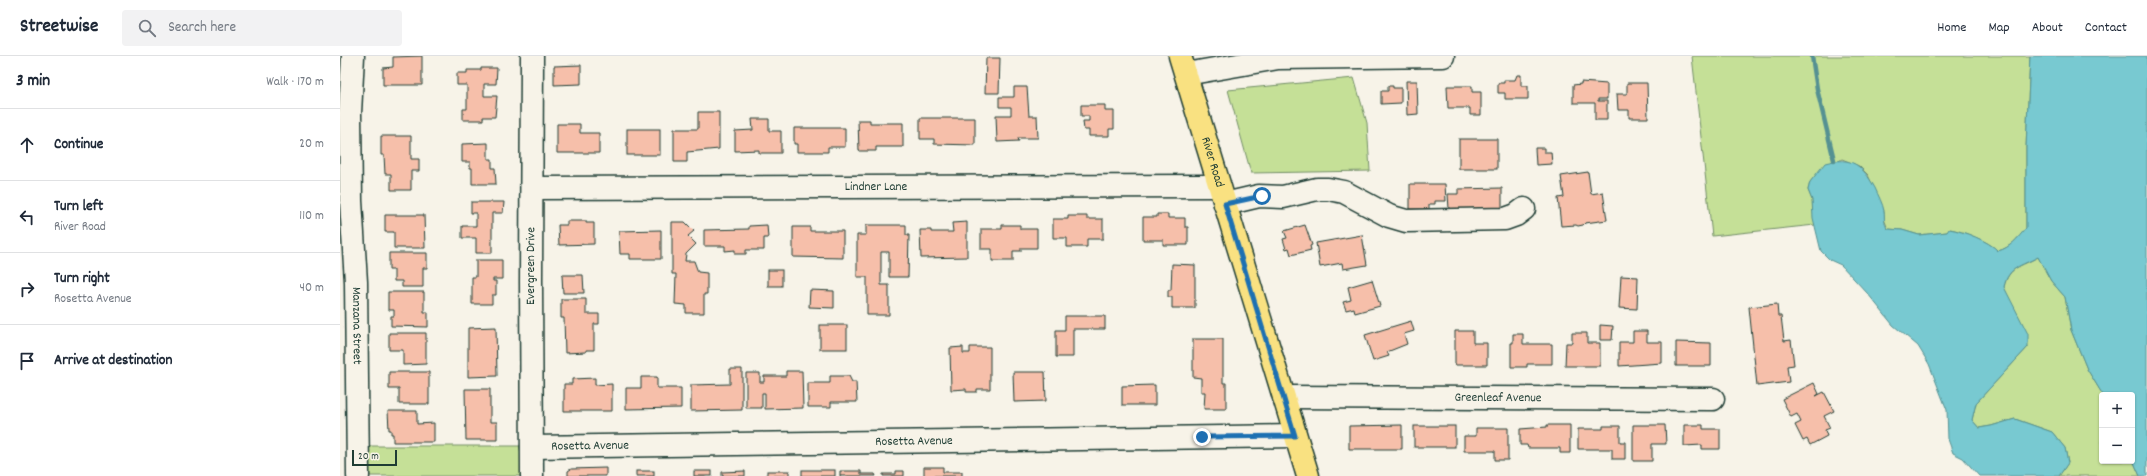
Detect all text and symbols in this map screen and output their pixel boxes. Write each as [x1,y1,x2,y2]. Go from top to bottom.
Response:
search box [122,10,402,46]
text: Streetwise [20,14,98,41]
icon: search [136,17,158,39]
text: Search here [168,17,236,39]
text: Home [1937,18,1966,38]
text: Map [1988,18,2010,38]
text: About [2032,18,2063,38]
text: Contact [2085,18,2127,38]
text: 3 min [16,70,50,94]
text: Walk · 170 m [266,73,324,92]
icon: ahead [16,134,38,156]
text: Continue [54,134,103,156]
text: 20 m [299,135,324,154]
street label: River Road [1196,135,1229,190]
street label: Lindner Lane [845,177,908,197]
route start [1253,187,1271,205]
text: Turn left [54,196,103,218]
icon: left [16,206,38,228]
text: 110 m [299,207,324,226]
text: River Road [54,218,106,237]
street label: Evergreen Drive [521,227,541,305]
text: Turn right [54,268,110,290]
icon: right [16,278,38,300]
text: 40 m [300,279,324,298]
street label: Manzana Street [347,287,366,365]
text: Rosetta Avenue [54,290,132,309]
icon: arrive [16,350,38,372]
text: Arrive at destination [54,350,172,372]
street label: Greenleaf Avenue [1454,388,1542,408]
map controls [2099,392,2135,464]
button: + [2099,392,2135,428]
route end [1193,428,1211,446]
button: − [2099,428,2135,464]
street label: Rosetta Avenue [875,431,953,452]
street label: Rosetta Avenue [551,436,629,456]
scale bar [352,448,397,467]
text: 20 m [358,449,379,465]

